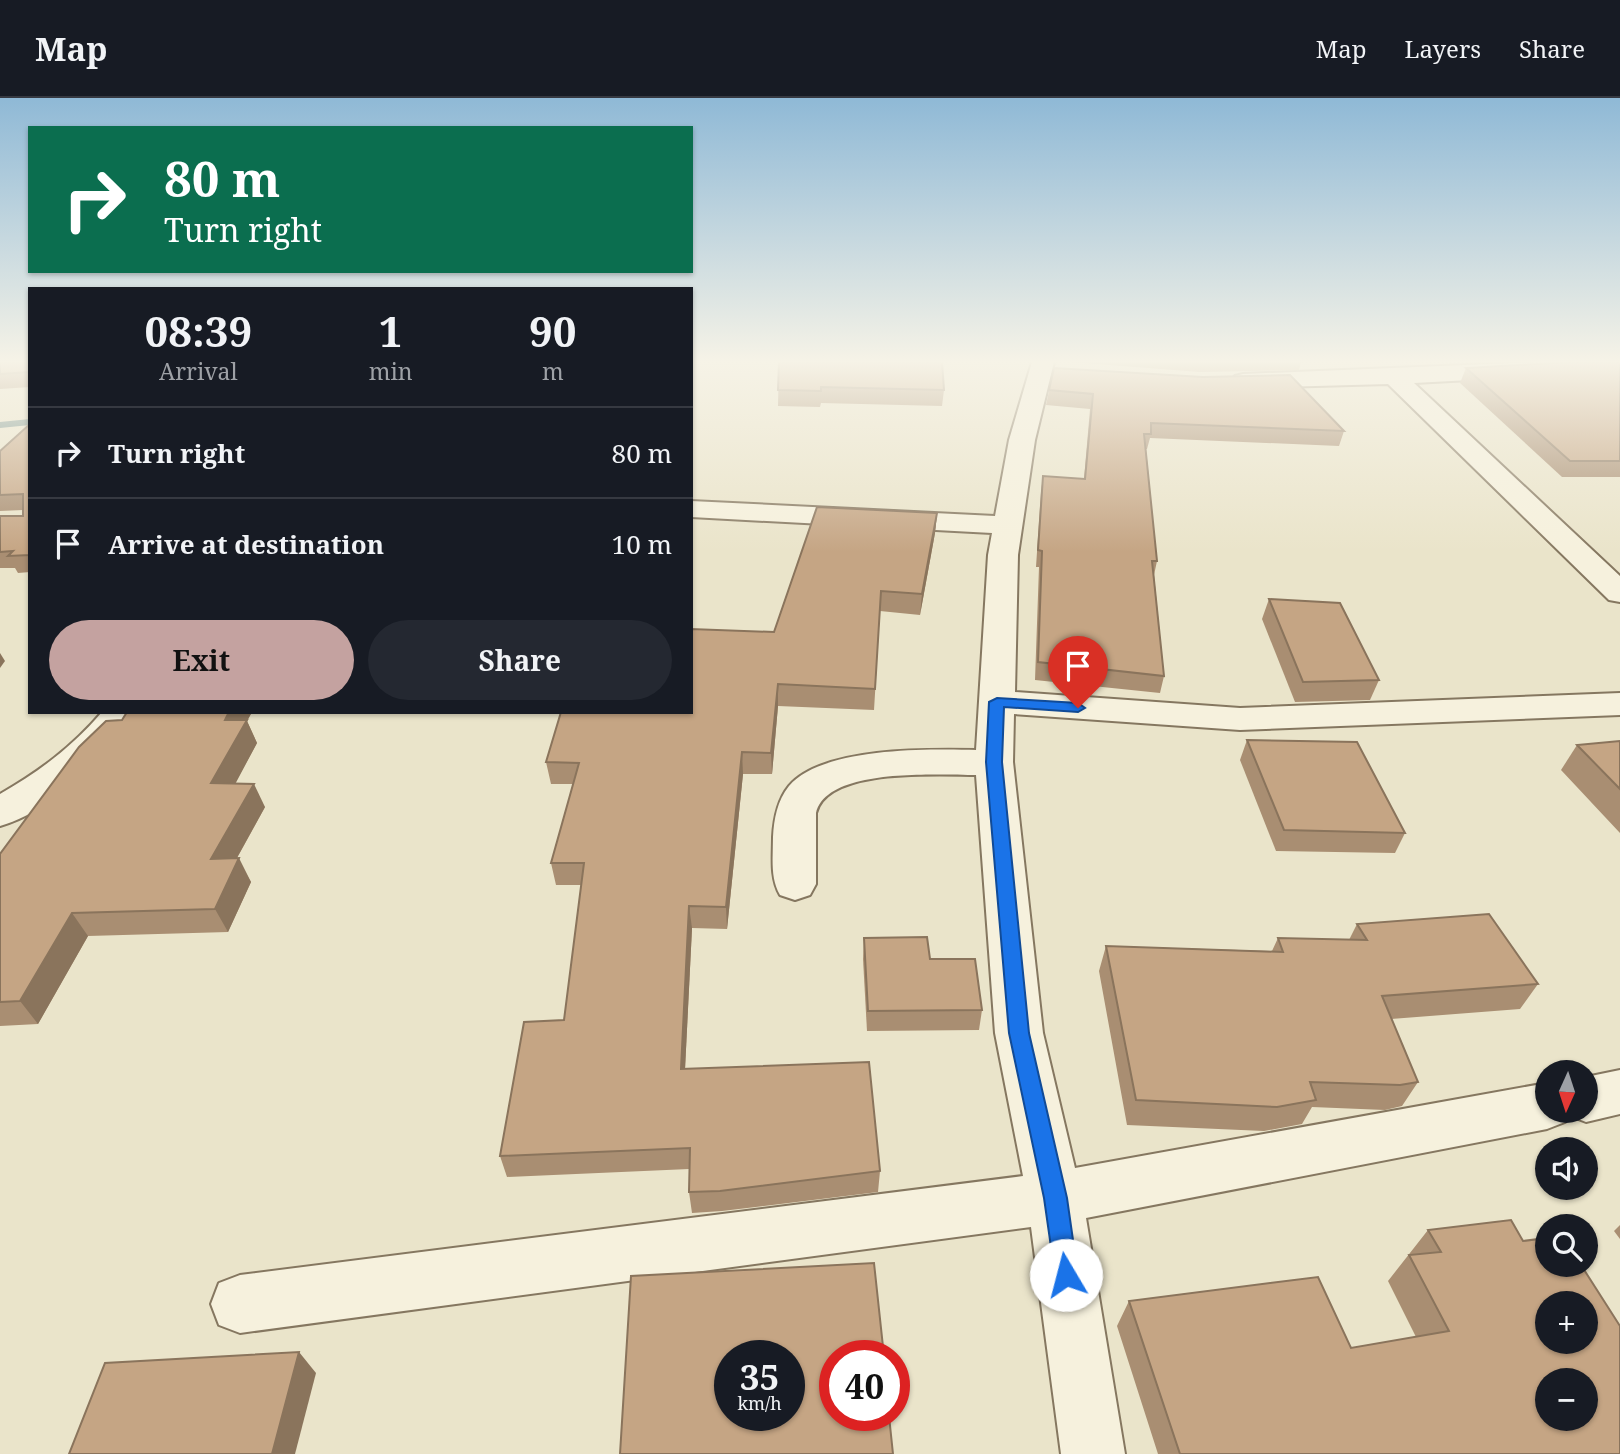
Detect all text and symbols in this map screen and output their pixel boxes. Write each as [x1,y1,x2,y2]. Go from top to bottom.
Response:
text: Map [35,26,108,71]
text: Map [1316,32,1367,65]
text: Layers [1405,32,1481,65]
text: Share [1519,32,1585,65]
text: 80 m [164,145,280,211]
icon: right [49,154,140,245]
text: Turn right [164,208,322,251]
text: 08:39 [144,302,252,359]
text: 1 [379,302,402,359]
text: 90 [529,302,577,359]
text: Arrival [159,355,238,387]
text: min [369,355,413,387]
text: m [542,355,564,387]
icon: right [49,434,87,472]
text: Turn right [108,435,245,471]
text: 80 m [612,435,672,471]
icon: arrive [49,525,87,563]
text: Arrive at destination [108,526,384,562]
text: 10 m [612,526,672,562]
button: Exit [49,620,354,700]
button: Share [368,620,672,700]
pin [1048,636,1108,708]
icon: arrive [1059,647,1097,685]
north arrow [1535,1060,1598,1124]
map controls [1535,1060,1598,1431]
button: sound [1535,1137,1598,1200]
button: search [1535,1214,1598,1277]
position arrow [1029,1238,1103,1312]
button: + [1535,1291,1598,1354]
speed limit sign: 40 [819,1340,910,1431]
text: 35 [740,1353,779,1400]
button: − [1535,1368,1598,1431]
text: km/h [737,1391,782,1415]

